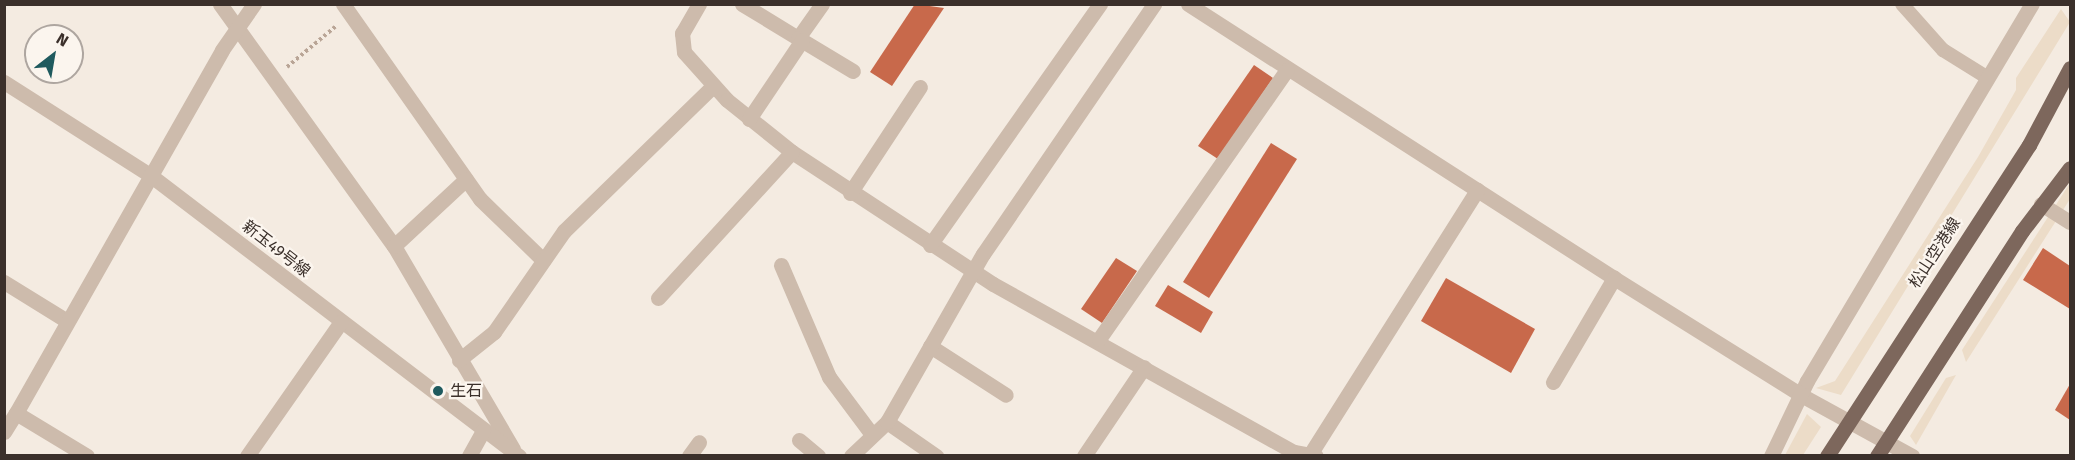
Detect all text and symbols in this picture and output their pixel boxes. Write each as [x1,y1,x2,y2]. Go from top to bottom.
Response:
north arrow [24,24,84,84]
text: N [53,29,72,51]
street label: 松山空港線 [1905,214,1965,292]
street label: 新玉49号線 [238,217,314,281]
place label: 生石 [450,381,482,401]
marker: 生石 [431,384,445,398]

